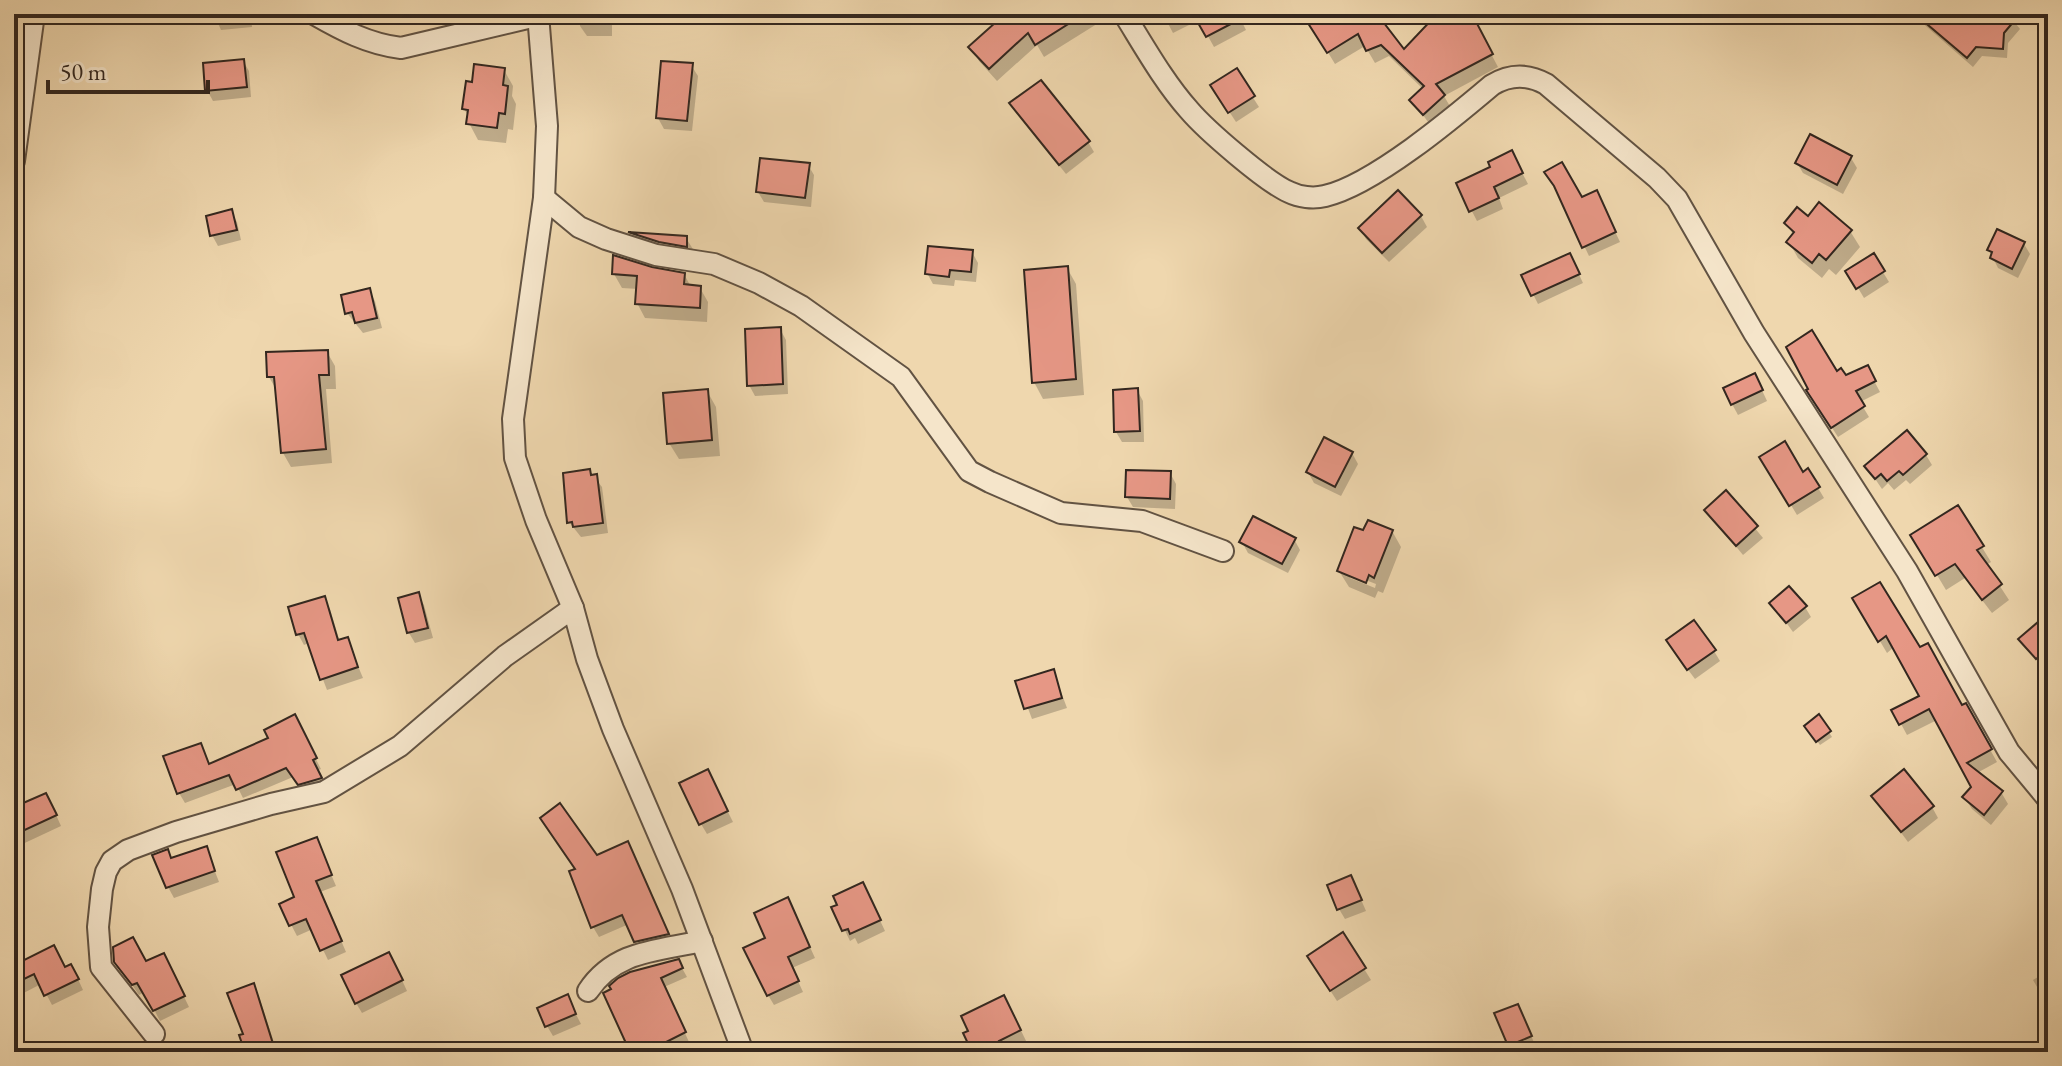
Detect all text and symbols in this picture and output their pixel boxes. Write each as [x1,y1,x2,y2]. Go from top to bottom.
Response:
scale bar [48,44,208,94]
text: 50 m [60,56,107,87]

